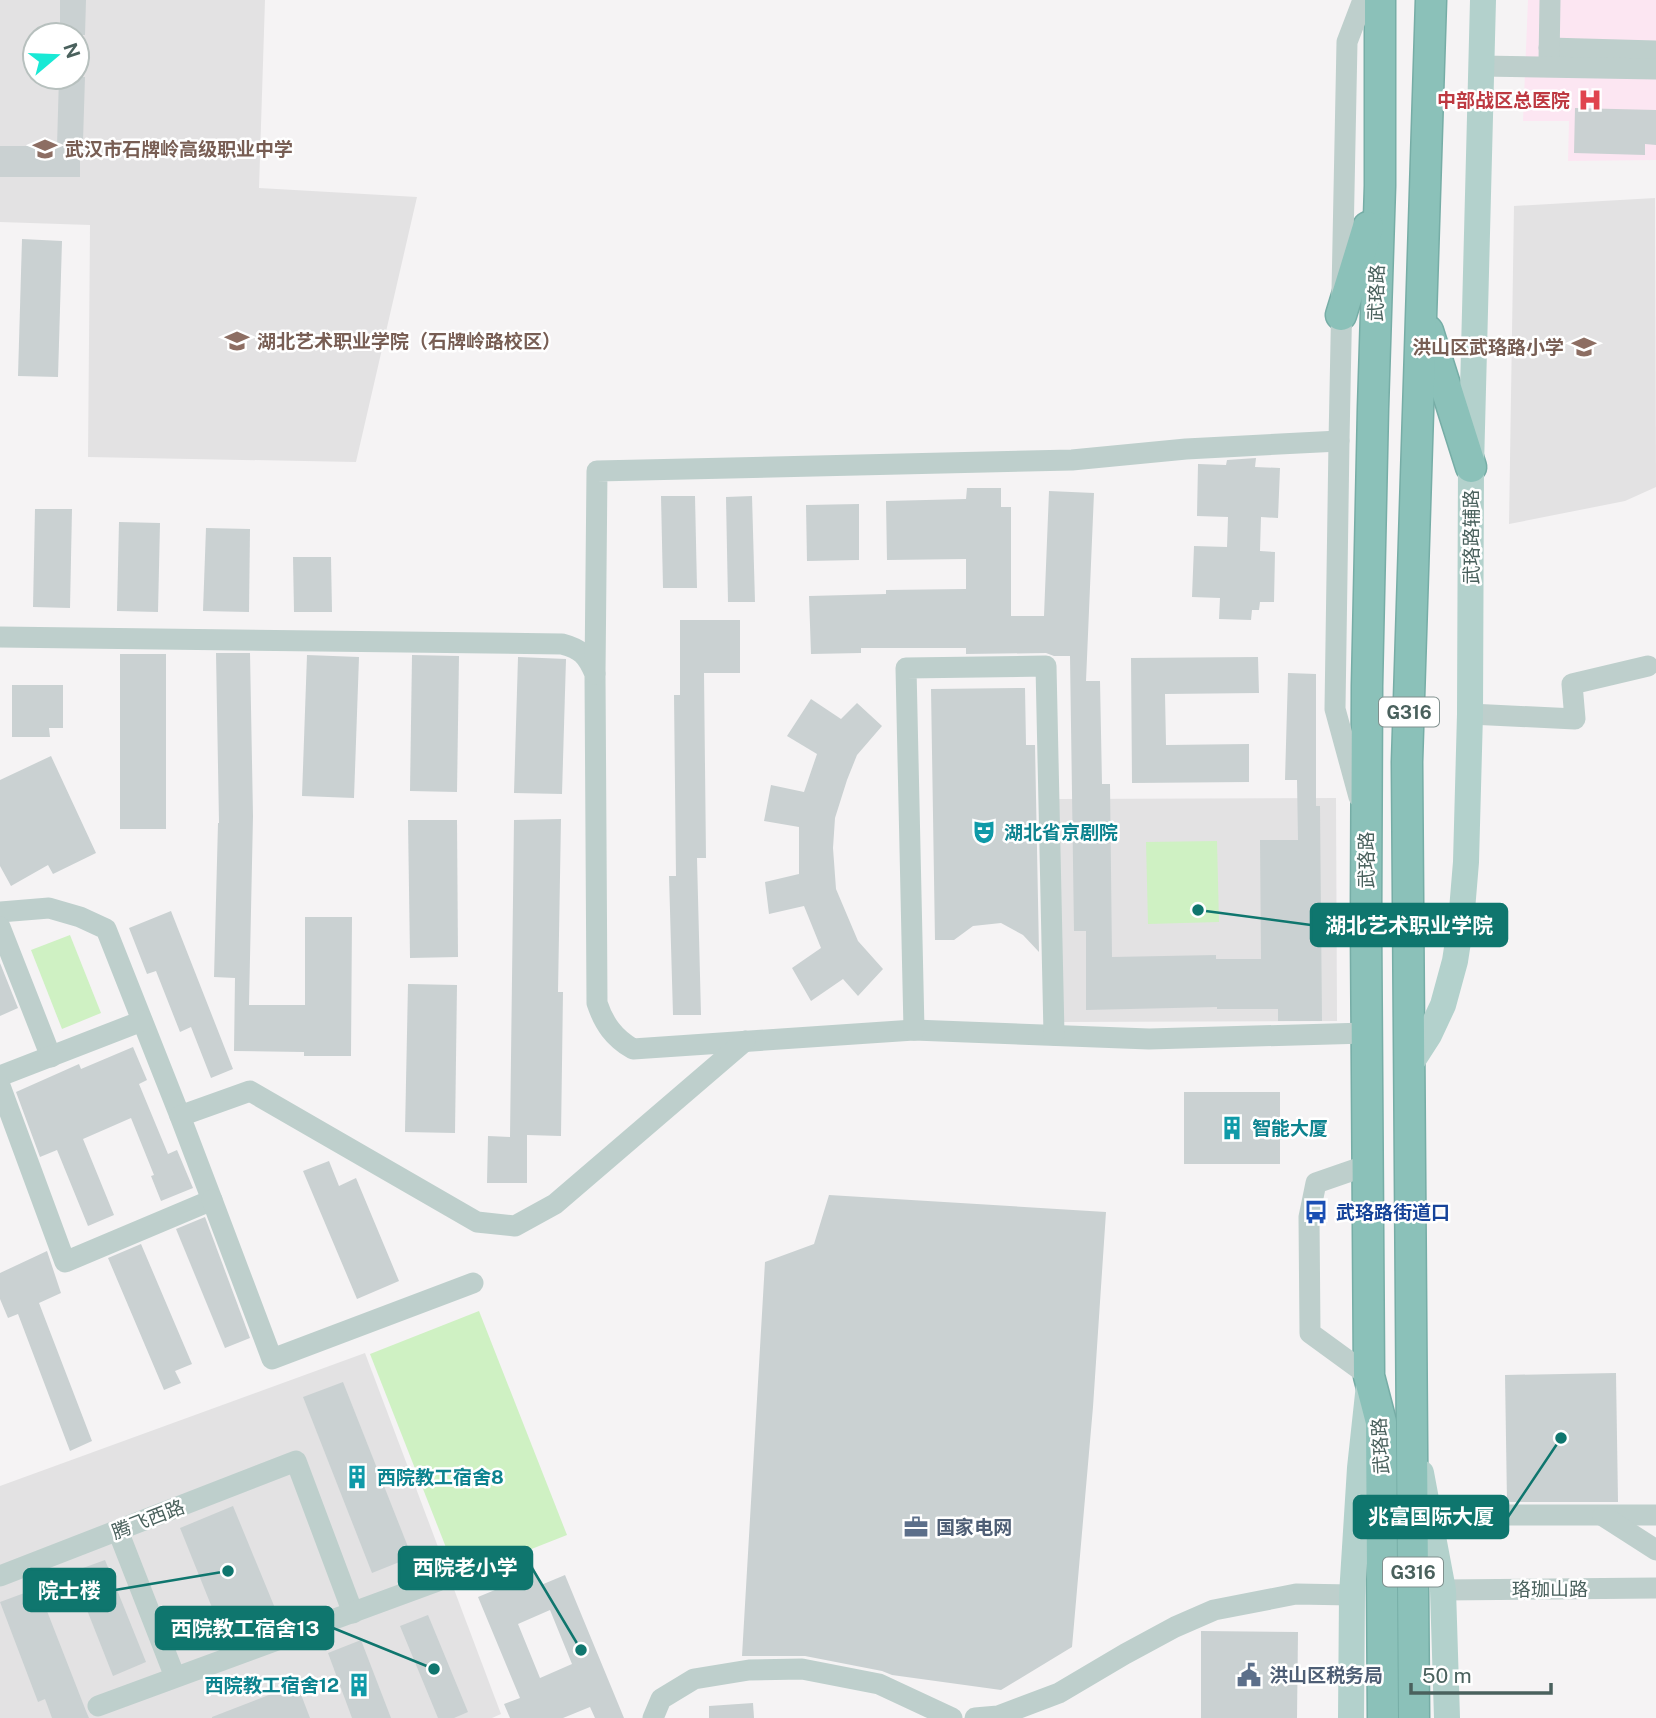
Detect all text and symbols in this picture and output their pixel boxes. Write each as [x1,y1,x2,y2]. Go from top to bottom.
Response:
north arrow [21,21,91,91]
text: N [59,40,85,61]
hospital icon: 中部战区总医院 [1576,86,1604,114]
place label: 中部战区总医院 [1437,89,1570,111]
school or university icon: 武汉市石牌岭高级职业中学 [31,135,59,163]
place label: 武汉市石牌岭高级职业中学 [65,138,293,160]
street label: 武珞路 [1364,264,1388,322]
school or university icon: 湖北艺术职业学院（石牌岭路校区） [223,327,251,355]
place label: 湖北艺术职业学院（石牌岭路校区） [257,330,561,352]
school or university icon: 洪山区武珞路小学 [1570,333,1598,361]
place label: 洪山区武珞路小学 [1412,336,1564,358]
street label: 武珞路辅路 [1460,489,1482,585]
road number: G316 [1379,698,1439,726]
theatre icon: 湖北省京剧院 [970,818,998,846]
place label: 湖北省京剧院 [1004,821,1118,843]
street label: 武珞路 [1355,831,1377,889]
callout: 湖北艺术职业学院 [1311,904,1507,946]
text: 湖北艺术职业学院 [1325,913,1493,938]
building icon: 智能大厦 [1218,1114,1246,1142]
place label: 智能大厦 [1252,1117,1328,1139]
bus stop icon: 武珞路街道口 [1302,1198,1330,1226]
place label: 武珞路街道口 [1336,1201,1450,1223]
street label: 武珞路 [1368,1417,1392,1475]
building icon: 西院教工宿舍8 [343,1463,371,1491]
place label: 西院教工宿舍8 [377,1466,504,1488]
street label: 腾飞西路 [109,1495,187,1543]
callout: 兆富国际大厦 [1354,1496,1508,1538]
text: 兆富国际大厦 [1368,1504,1494,1529]
office icon: 国家电网 [902,1513,930,1541]
place label: 国家电网 [936,1516,1012,1538]
callout: 西院老小学 [399,1547,532,1589]
text: 西院老小学 [413,1555,518,1580]
road number: G316 [1383,1558,1443,1587]
callout: 院士楼 [24,1569,115,1611]
text: 院士楼 [38,1578,101,1603]
street label: 珞珈山路 [1512,1578,1588,1600]
callout: 西院教工宿舍13 [156,1607,333,1649]
text: 西院教工宿舍13 [171,1616,320,1641]
scale bar [1411,1652,1551,1696]
public building icon: 洪山区税务局 [1235,1661,1263,1689]
text: 50 m [1422,1663,1472,1688]
place label: 洪山区税务局 [1269,1664,1383,1686]
building icon: 西院教工宿舍12 [345,1671,373,1699]
place label: 西院教工宿舍12 [205,1674,339,1696]

